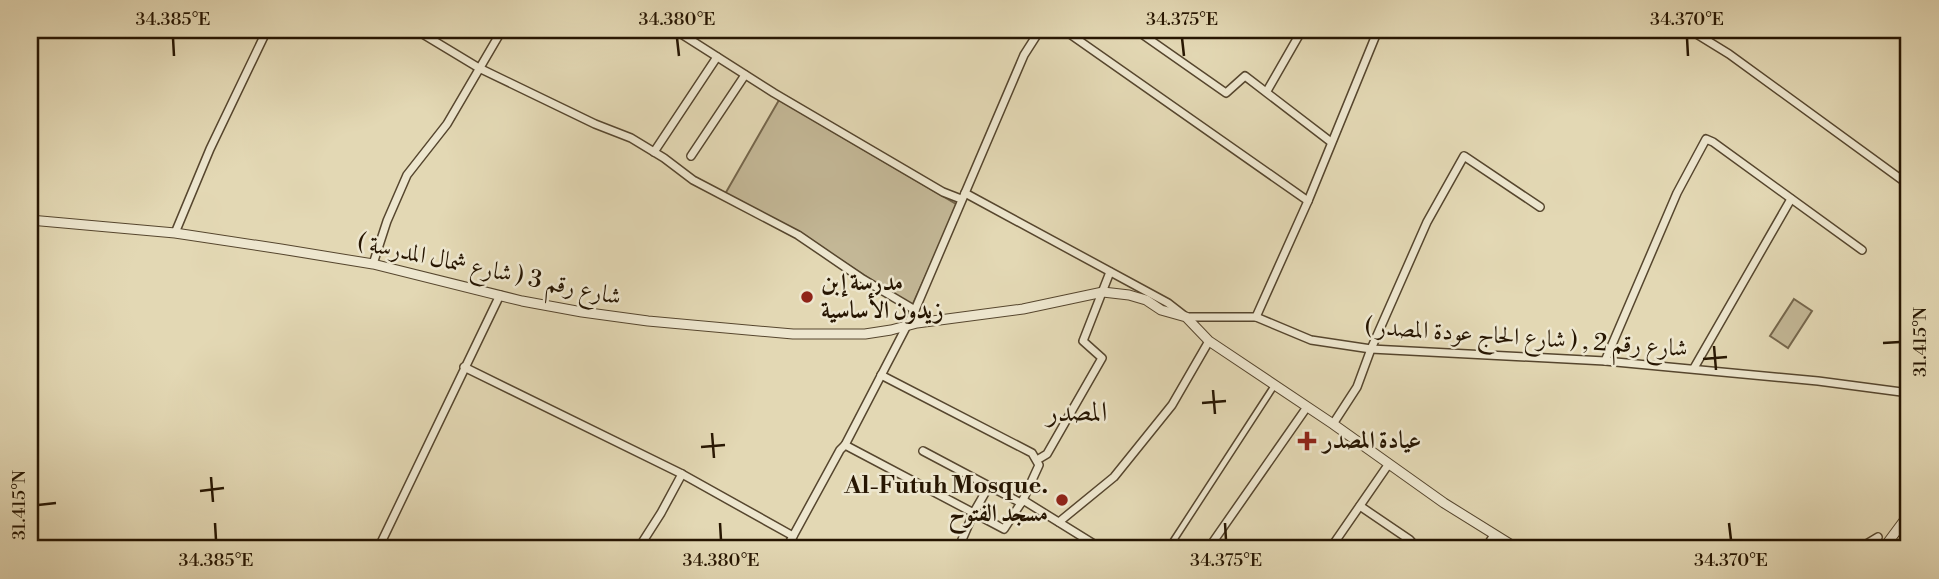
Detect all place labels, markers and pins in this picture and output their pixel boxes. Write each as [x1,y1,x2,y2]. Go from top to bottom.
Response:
place label: مدرسة إبن زيدون الأساسية [821,268,944,326]
marker: مدرسة إبن زيدون الأساسية [799,289,815,305]
place label: عيادة المصدر [1320,426,1421,456]
marker: عيادة المصدر [1297,431,1317,451]
place label: Al-Futuh Mosque. مسجد الفتوح [843,471,1048,535]
marker: Al-Futuh Mosque. مسجد الفتوح [1054,492,1070,508]

